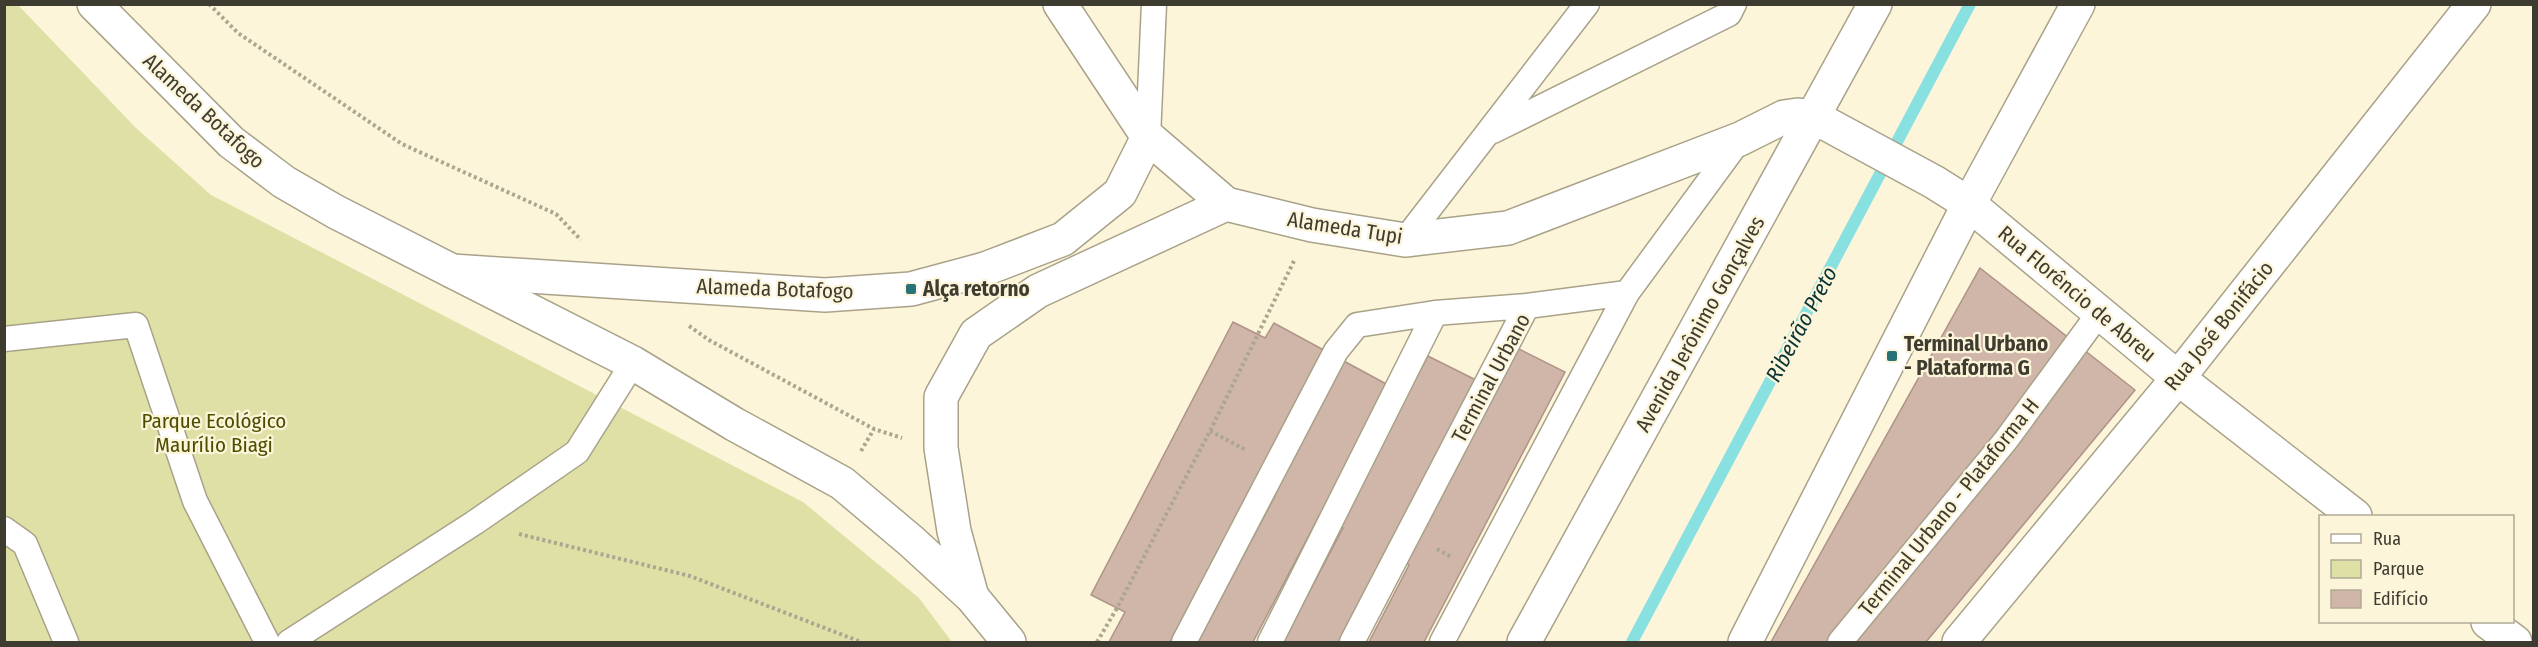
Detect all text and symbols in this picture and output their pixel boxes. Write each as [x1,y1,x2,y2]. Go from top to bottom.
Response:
street label: Alameda Botafogo [138,48,270,174]
street label: Alameda Tupi [1286,206,1404,250]
street label: Avenida Jerônimo Gonçalves [1630,211,1770,437]
street label: Rua Florêncio de Abreu [1993,220,2161,368]
street label: Rua José Bonifácio [2159,256,2279,396]
water label: Ribeirão Preto [1760,262,1843,386]
street label: Alameda Botafogo [696,273,854,305]
place label: Alça retorno [922,276,1030,302]
marker: Alça retorno [904,282,918,296]
street label: Terminal Urbano [1446,309,1536,447]
place label: Terminal Urbano - Plataforma G [1904,331,2048,381]
marker: Terminal Urbano - Plataforma G [1885,349,1899,363]
street label: Terminal Urbano - Plataforma H [1853,393,2045,621]
park label: Parque Ecológico Maurílio Biagi [142,408,286,458]
legend [2319,515,2514,623]
text: Rua [2373,528,2401,550]
text: Parque [2373,558,2424,580]
text: Edifício [2373,588,2428,610]

